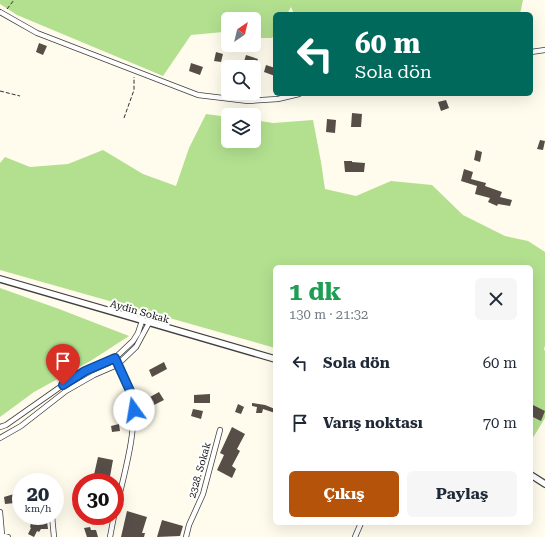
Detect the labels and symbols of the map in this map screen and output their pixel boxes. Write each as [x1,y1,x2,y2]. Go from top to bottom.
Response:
north arrow [221,12,261,52]
street label: Aydin Sokak [109,298,171,325]
pin [46,344,80,385]
position arrow [113,389,155,431]
street label: 2328. Sokak [186,440,213,499]
speed limit sign: 30 [72,473,124,525]

